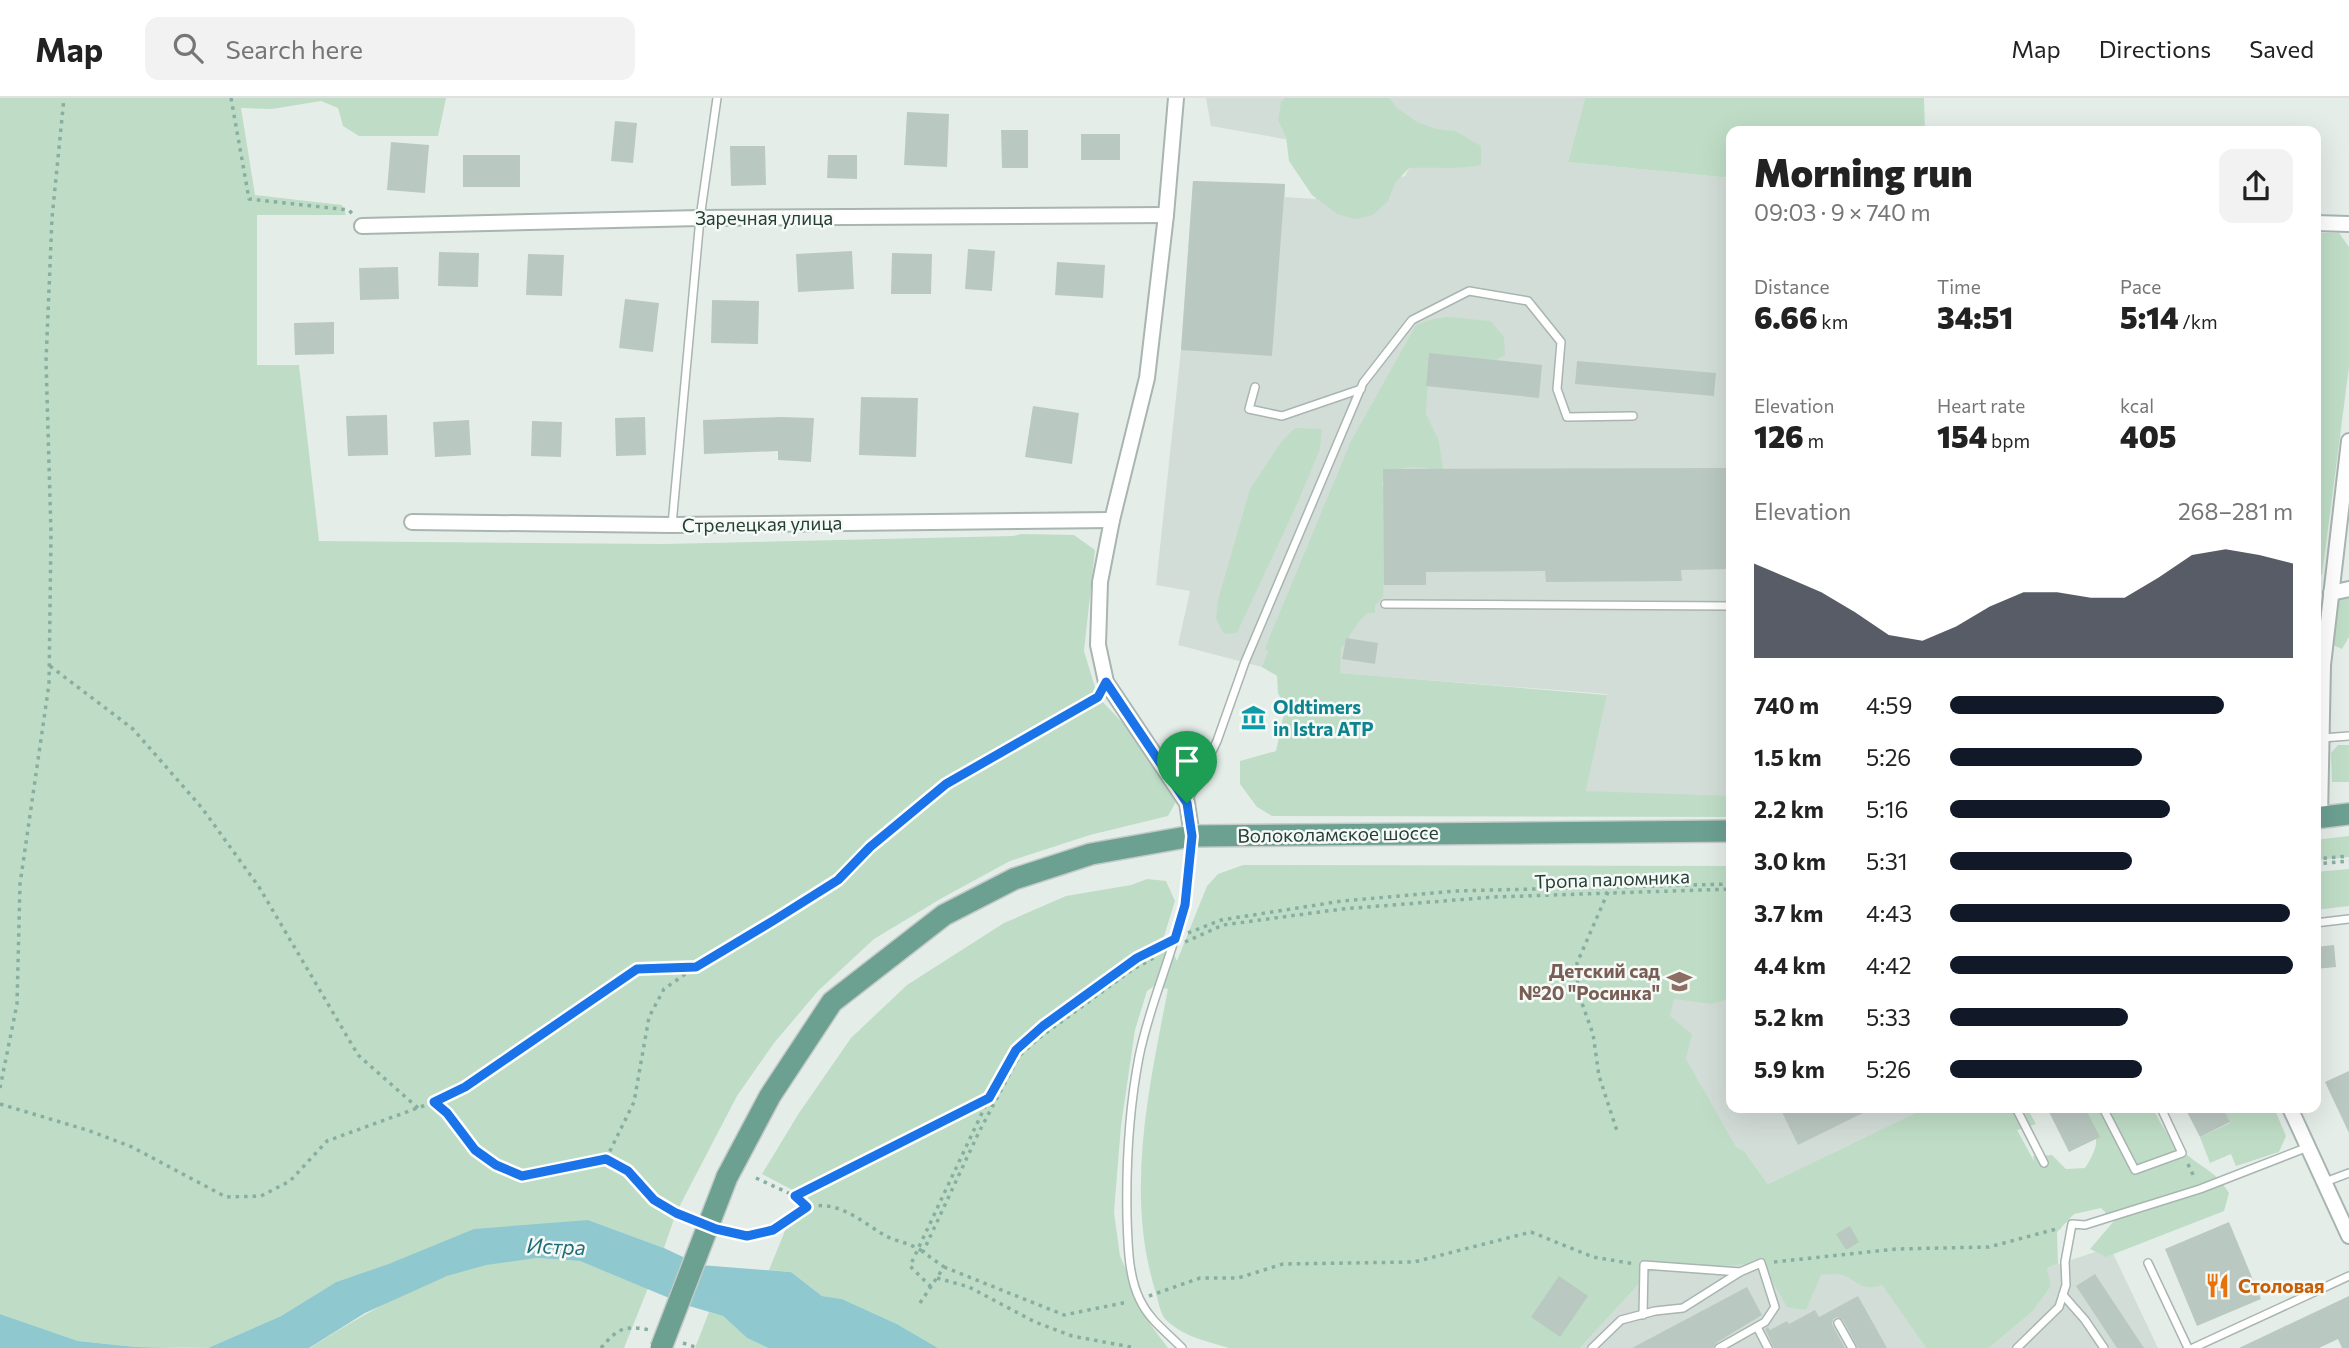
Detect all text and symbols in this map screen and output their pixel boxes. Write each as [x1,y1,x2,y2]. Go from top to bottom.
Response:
search box [145,17,635,80]
text: Map [35,28,103,69]
icon: search [169,29,207,67]
text: Search here [225,33,363,64]
text: Map [2011,34,2061,63]
text: Directions [2099,34,2211,63]
text: Saved [2249,34,2314,63]
text: Morning run [1754,148,1973,195]
button: share [2219,149,2293,223]
text: 09:03 · 9 × 740 m [1754,198,1931,226]
street label: Заречная улица [695,206,833,229]
text: Distance [1754,275,1830,298]
text: Time [1937,275,1981,298]
text: Pace [2120,275,2161,298]
text: 6.66 [1754,298,1818,335]
text: 34:51 [1937,298,2013,335]
text: 5:14 [2120,298,2179,335]
text: km [1818,310,1848,333]
text: /km [2179,310,2218,333]
text: Elevation [1754,394,1834,417]
text: Heart rate [1937,394,2025,417]
text: kcal [2120,394,2154,417]
text: 126 [1754,417,1804,454]
text: 154 [1937,417,1987,454]
text: 405 [2120,417,2176,454]
text: m [1804,429,1824,452]
text: bpm [1987,429,2030,452]
text: Elevation [1754,497,1851,525]
text: 268–281 m [2178,497,2293,525]
street label: Стрелецкая улица [682,511,842,536]
text: 740 m [1754,691,1819,719]
text: 4:59 [1866,691,1912,719]
place label: Oldtimers in Istra ATP [1273,695,1374,740]
museum icon: Oldtimers in Istra ATP [1239,704,1267,732]
pin [1157,731,1217,803]
icon: arrive [1168,742,1206,780]
text: 1.5 km [1754,743,1822,771]
text: 5:26 [1866,743,1911,771]
text: 2.2 km [1754,795,1824,823]
text: 5:16 [1866,795,1908,823]
street label: Волоколамское шоссе [1237,820,1439,847]
text: 3.0 km [1754,847,1826,875]
text: 5:31 [1866,847,1908,875]
street label: Тропа паломника [1534,864,1690,893]
text: 3.7 km [1754,899,1823,927]
text: 4:43 [1866,899,1912,927]
text: 4.4 km [1754,951,1826,979]
text: 4:42 [1866,951,1911,979]
place label: Детский сад №20 "Росинка" [1519,959,1660,1004]
school or university icon: Детский сад №20 "Росинка" [1666,968,1694,996]
text: 5.2 km [1754,1003,1824,1031]
text: 5:33 [1866,1003,1911,1031]
text: 5.9 km [1754,1055,1825,1083]
text: 5:26 [1866,1055,1911,1083]
water label: Истра [526,1232,586,1259]
restaurant icon: Столовая [2204,1272,2232,1300]
place label: Столовая [2238,1274,2325,1297]

